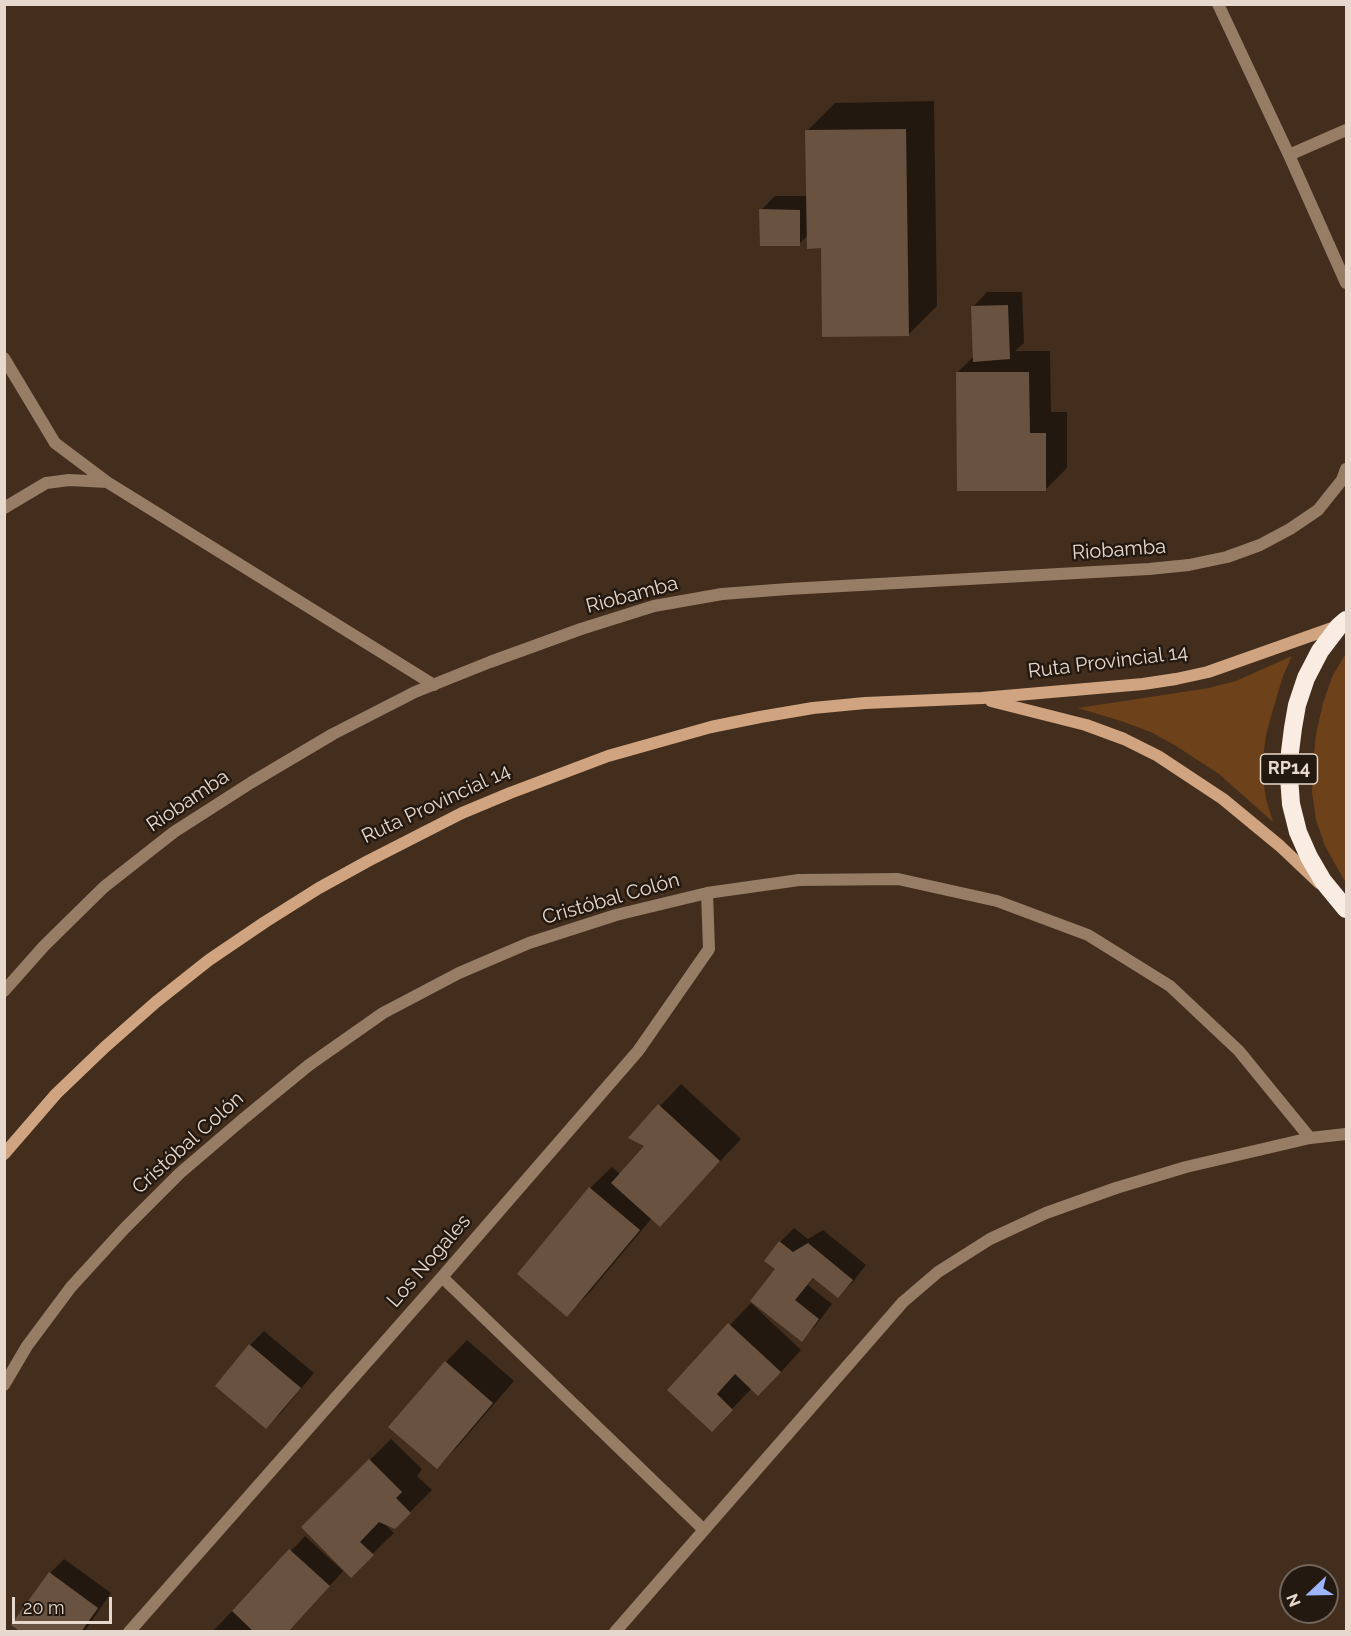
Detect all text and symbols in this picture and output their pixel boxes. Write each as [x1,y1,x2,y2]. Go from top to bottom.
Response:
street label: Riobamba [1071,535,1167,565]
street label: Riobamba [583,571,681,619]
street label: Ruta Provincial 14 [1027,640,1189,684]
road number: RP14 [1260,754,1318,784]
street label: Ruta Provincial 14 [358,759,514,849]
street label: Riobamba [142,765,234,837]
street label: Cristóbal Colón [540,868,682,930]
street label: Cristóbal Colón [127,1087,249,1199]
street label: Los Nogales [382,1210,476,1312]
north arrow [1279,1564,1339,1624]
scale bar [15,1585,116,1623]
text: N [1283,1591,1305,1609]
text: 20 m [23,1597,65,1618]

